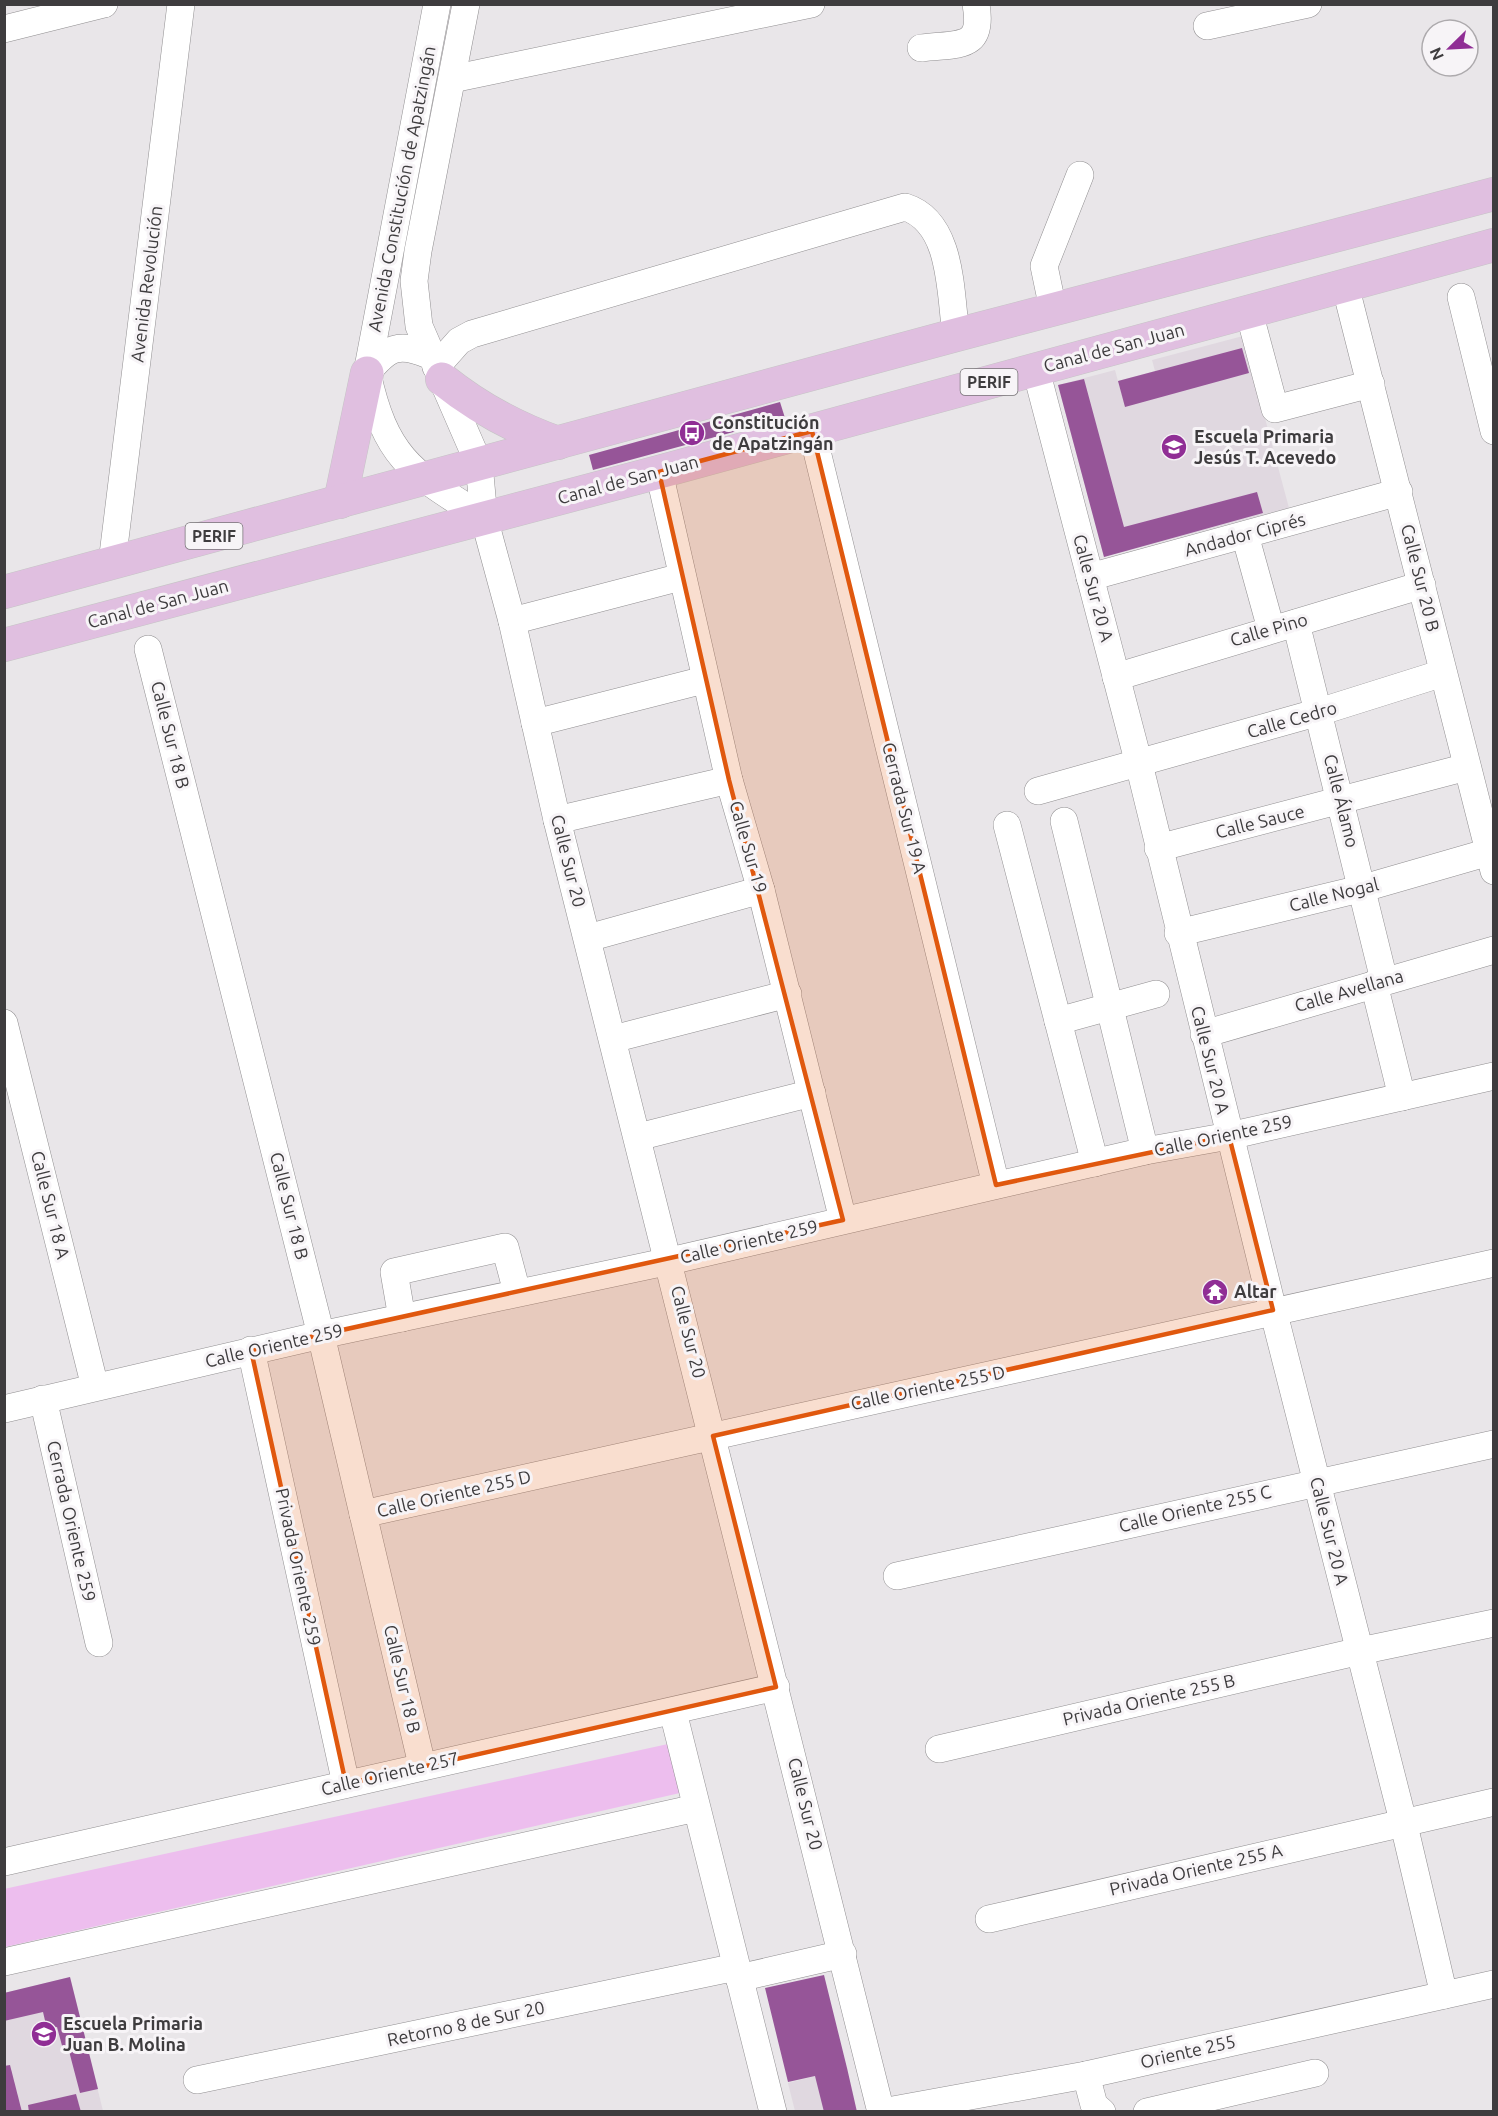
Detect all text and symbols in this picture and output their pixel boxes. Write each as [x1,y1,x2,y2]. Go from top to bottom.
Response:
north arrow [1420,18,1480,78]
street label: Avenida Constitución de Apatzingán [363,44,439,333]
text: N [1426,45,1447,63]
street label: Avenida Revolución [126,204,166,363]
street label: Canal de San Juan [1041,319,1186,375]
road number: PERIF [960,369,1018,395]
place label: Constitución de Apatzingán [712,412,834,453]
bus stop icon: Constitución de Apatzingán [677,418,707,448]
place label: Escuela Primaria Jesús T. Acevedo [1194,426,1336,467]
school or university icon: Escuela Primaria Jesús T. Acevedo [1159,432,1189,462]
street label: Canal de San Juan [555,451,700,507]
street label: Andador Ciprés [1182,508,1308,560]
street label: Calle Sur 20 B [1398,522,1444,634]
road number: PERIF [186,523,242,549]
street label: Calle Sur 20 A [1070,532,1118,644]
street label: Canal de San Juan [85,575,230,631]
street label: Calle Pino [1228,608,1310,650]
street label: Calle Sur 18 B [148,679,194,791]
street label: Calle Cedro [1244,697,1339,741]
street label: Cerrada Sur 19 A [879,740,931,876]
street label: Calle Álamo [1321,752,1364,850]
street label: Calle Sur 19 [726,798,772,895]
street label: Calle Sauce [1213,800,1306,842]
street label: Calle Sur 20 [548,812,590,909]
street label: Calle Nogal [1287,873,1381,915]
street label: Calle Avellana [1292,965,1405,1015]
street label: Calle Sur 20 A [1188,1004,1234,1116]
street label: Calle Oriente 259 [1152,1111,1294,1159]
street label: Calle Sur 18 A [28,1149,74,1261]
street label: Calle Sur 18 B [267,1150,313,1262]
street label: Calle Oriente 259 [678,1215,820,1267]
temple icon: Altar [1200,1277,1230,1307]
place label: Altar [1234,1281,1277,1301]
street label: Calle Sur 20 [668,1283,710,1380]
street label: Calle Oriente 259 [203,1319,345,1371]
street label: Calle Oriente 255 D [849,1361,1007,1413]
street label: Cerrada Oriente 259 [44,1438,100,1603]
street label: Calle Oriente 255 D [375,1466,533,1520]
street label: Calle Sur 20 A [1307,1475,1353,1587]
street label: Calle Oriente 255 C [1117,1481,1273,1535]
street label: Privada Oriente 259 [272,1486,325,1648]
street label: Calle Sur 18 B [381,1623,425,1735]
street label: Privada Oriente 255 B [1061,1669,1237,1729]
street label: Calle Oriente 257 [319,1747,461,1799]
street label: Calle Sur 20 [785,1755,827,1852]
street label: Privada Oriente 255 A [1107,1839,1284,1899]
street label: Retorno 8 de Sur 20 [385,1997,546,2049]
place label: Escuela Primaria Juan B. Molina [63,2013,203,2054]
school or university icon: Escuela Primaria Juan B. Molina [29,2019,59,2049]
street label: Oriente 255 [1138,2030,1237,2072]

